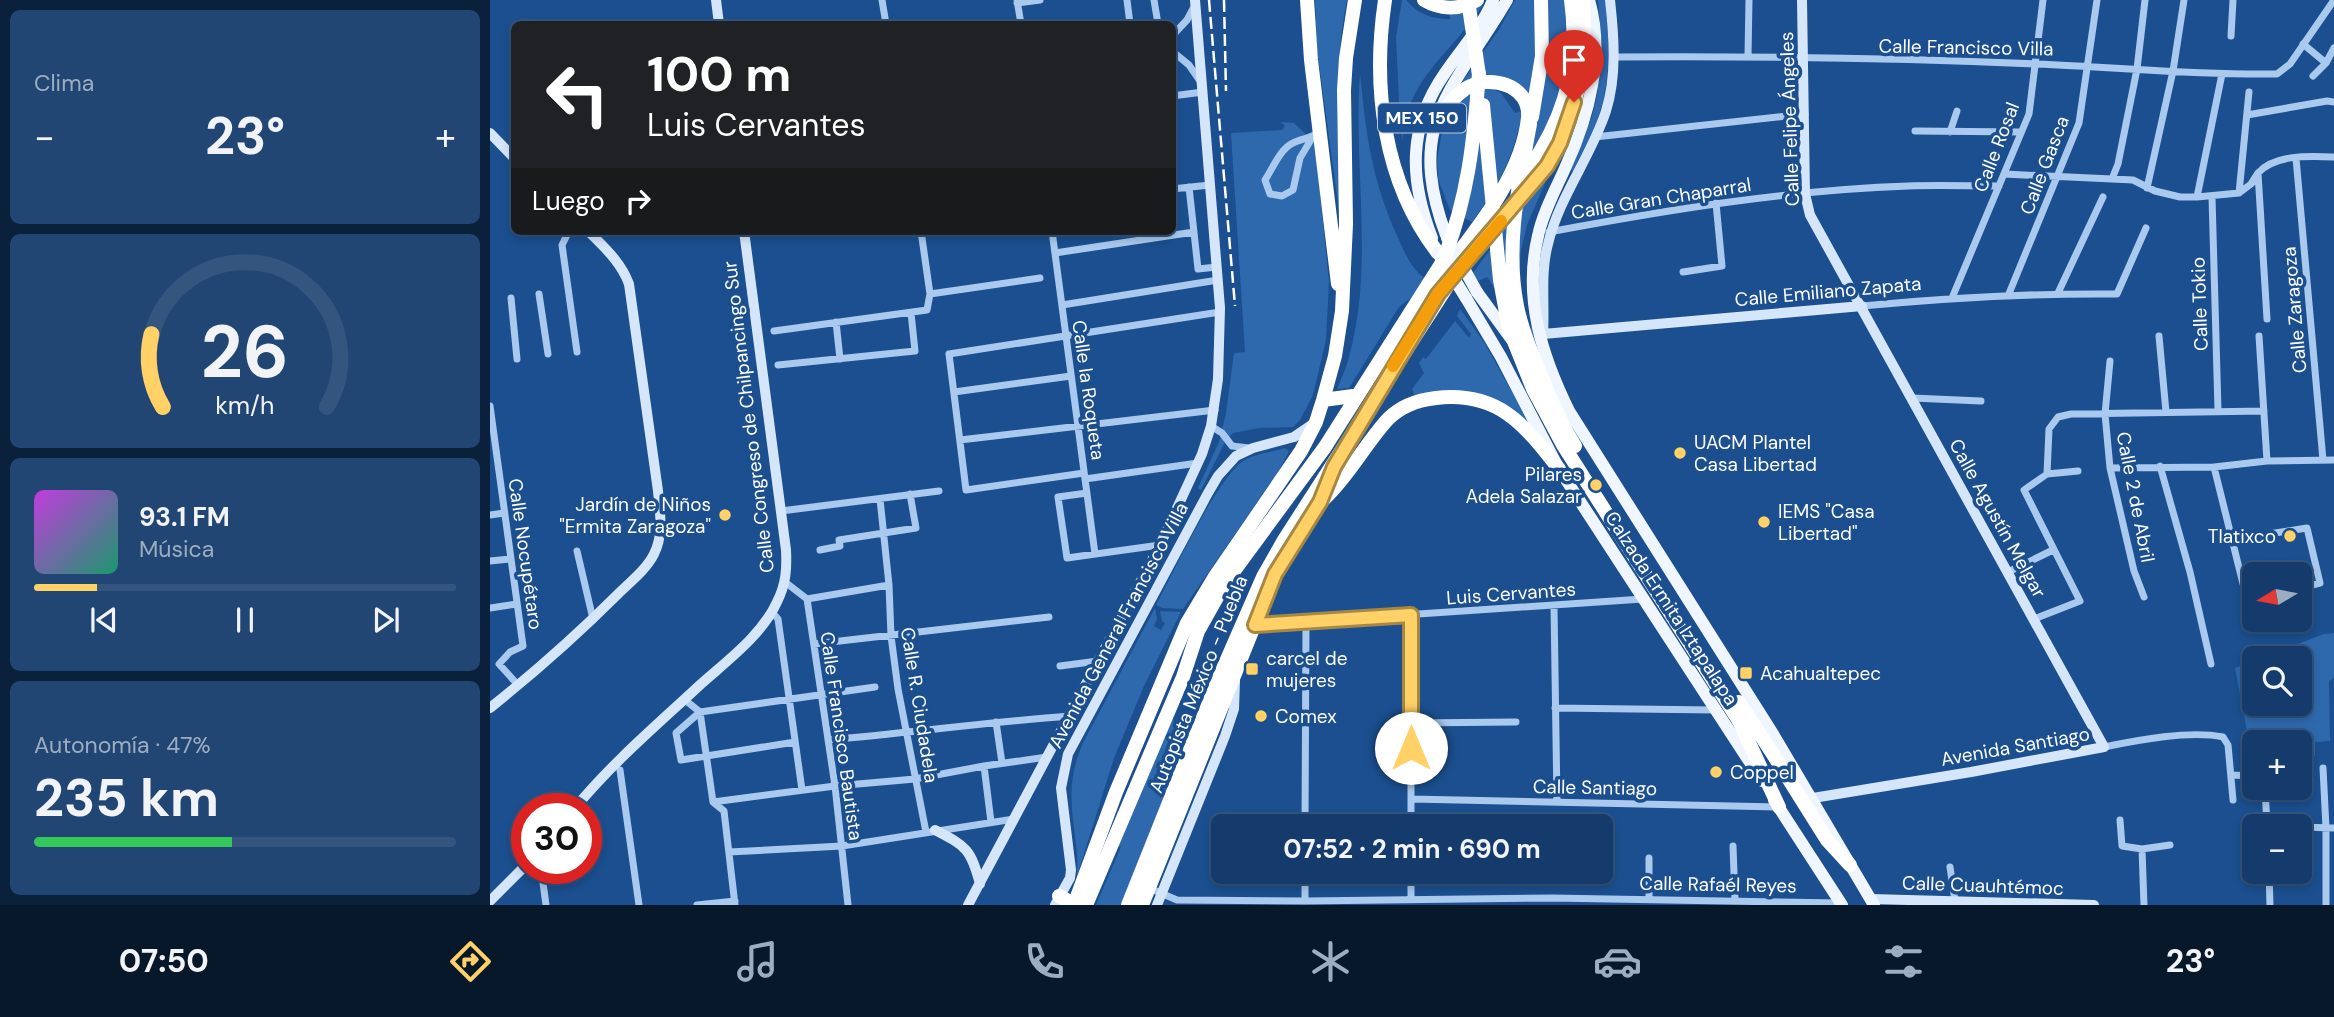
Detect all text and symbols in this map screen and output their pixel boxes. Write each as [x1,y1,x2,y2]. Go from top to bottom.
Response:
pin [1544,30,1604,102]
street label: Calle Felipe Ángeles [1774,31,1805,207]
street label: Calle Francisco Villa [1878,33,2054,62]
icon: arrive [1555,41,1593,79]
text: 100 m [647,42,791,106]
icon: left [532,49,623,140]
text: Clima [34,68,94,98]
street label: Calle Rosal [1968,99,2025,196]
text: 23° [205,102,285,170]
text: Luis Cervantes [647,104,866,146]
road number: MEX 150 [1378,104,1466,132]
text: − [34,112,55,162]
text: + [435,112,456,162]
street label: Calle Gasca [2014,112,2075,218]
street label: Calle Gran Chaparral [1569,172,1753,225]
icon: right [619,182,657,220]
text: Luego [532,184,605,218]
street label: Calle Zaragoza [2277,246,2312,374]
street label: Calle Tokio [2185,257,2214,351]
street label: Calle Congreso de Chilpancingo Sur [717,260,780,574]
street label: Calle Emiliano Zapata [1734,271,1922,312]
text: 26 [201,305,289,400]
street label: Calle la Roqueta [1066,319,1111,462]
text: km/h [215,388,275,421]
place label: UACM Plantel Casa Libertad [1694,430,1817,477]
street label: Calle 2 de Abril [2111,430,2160,564]
street label: Calle Agustín Melgar [1943,434,2052,602]
marker: UACM Plantel Casa Libertad [1672,445,1688,461]
place label: Pilares Adela Salazar [1466,462,1582,509]
street label: Calle Nocupétaro [503,477,548,631]
marker: Pilares Adela Salazar [1588,477,1604,493]
place label: Jardín de Niños "Ermita Zaragoza" [559,492,711,539]
street label: Avenida General Francisco Villa [1043,498,1194,753]
place label: IEMS "Casa Libertad" [1778,499,1875,546]
text: 93.1 FM [139,500,230,534]
street label: Calzada Ermita Iztapalapa [1599,506,1744,710]
marker: Jardín de Niños "Ermita Zaragoza" [717,507,733,523]
marker: IEMS "Casa Libertad" [1756,514,1772,530]
place label: Tlatixco [2208,524,2276,549]
marker: Tlatixco [2282,528,2298,544]
text: Música [139,534,214,564]
north arrow [2242,562,2312,632]
map controls [2242,562,2312,884]
street label: Autopista México - Puebla [1143,572,1254,797]
street label: Luis Cervantes [1445,577,1577,610]
icon: previous [85,601,123,639]
icon: pause [226,601,264,639]
icon: next [367,601,405,639]
street label: Calle R. Ciudadela [895,626,944,785]
street label: Calle Francisco Bautista [814,630,869,842]
place label: carcel de mujeres [1266,646,1348,693]
button: search [2242,646,2312,716]
marker: carcel de mujeres [1244,661,1260,677]
place label: Acahualtepec [1760,661,1881,686]
marker: Acahualtepec [1738,665,1754,681]
place label: Comex [1275,704,1337,729]
marker: Comex [1253,708,1269,724]
position arrow [1374,711,1448,785]
street label: Avenida Santiago [1939,721,2092,772]
text: Autonomía · 47% [34,730,211,760]
button: + [2242,730,2312,800]
place label: Coppel [1730,760,1794,785]
text: 235 km [34,764,219,832]
marker: Coppel [1708,764,1724,780]
street label: Calle Santiago [1533,774,1657,801]
speed limit sign: 30 [511,793,602,884]
button: − [2242,814,2312,884]
text: 07:52 · 2 min · 690 m [1283,832,1541,866]
street label: Calle Cuauhtémoc [1902,870,2064,901]
street label: Calle Rafaél Reyes [1639,871,1797,898]
icon: directions [446,937,495,986]
icon: music [733,937,782,986]
icon: phone [1020,937,1069,986]
icon: climate [1306,937,1355,986]
icon: car [1593,937,1642,986]
icon: filters [1879,937,1928,986]
text: 07:50 [119,940,209,982]
text: 23° [2166,940,2215,982]

